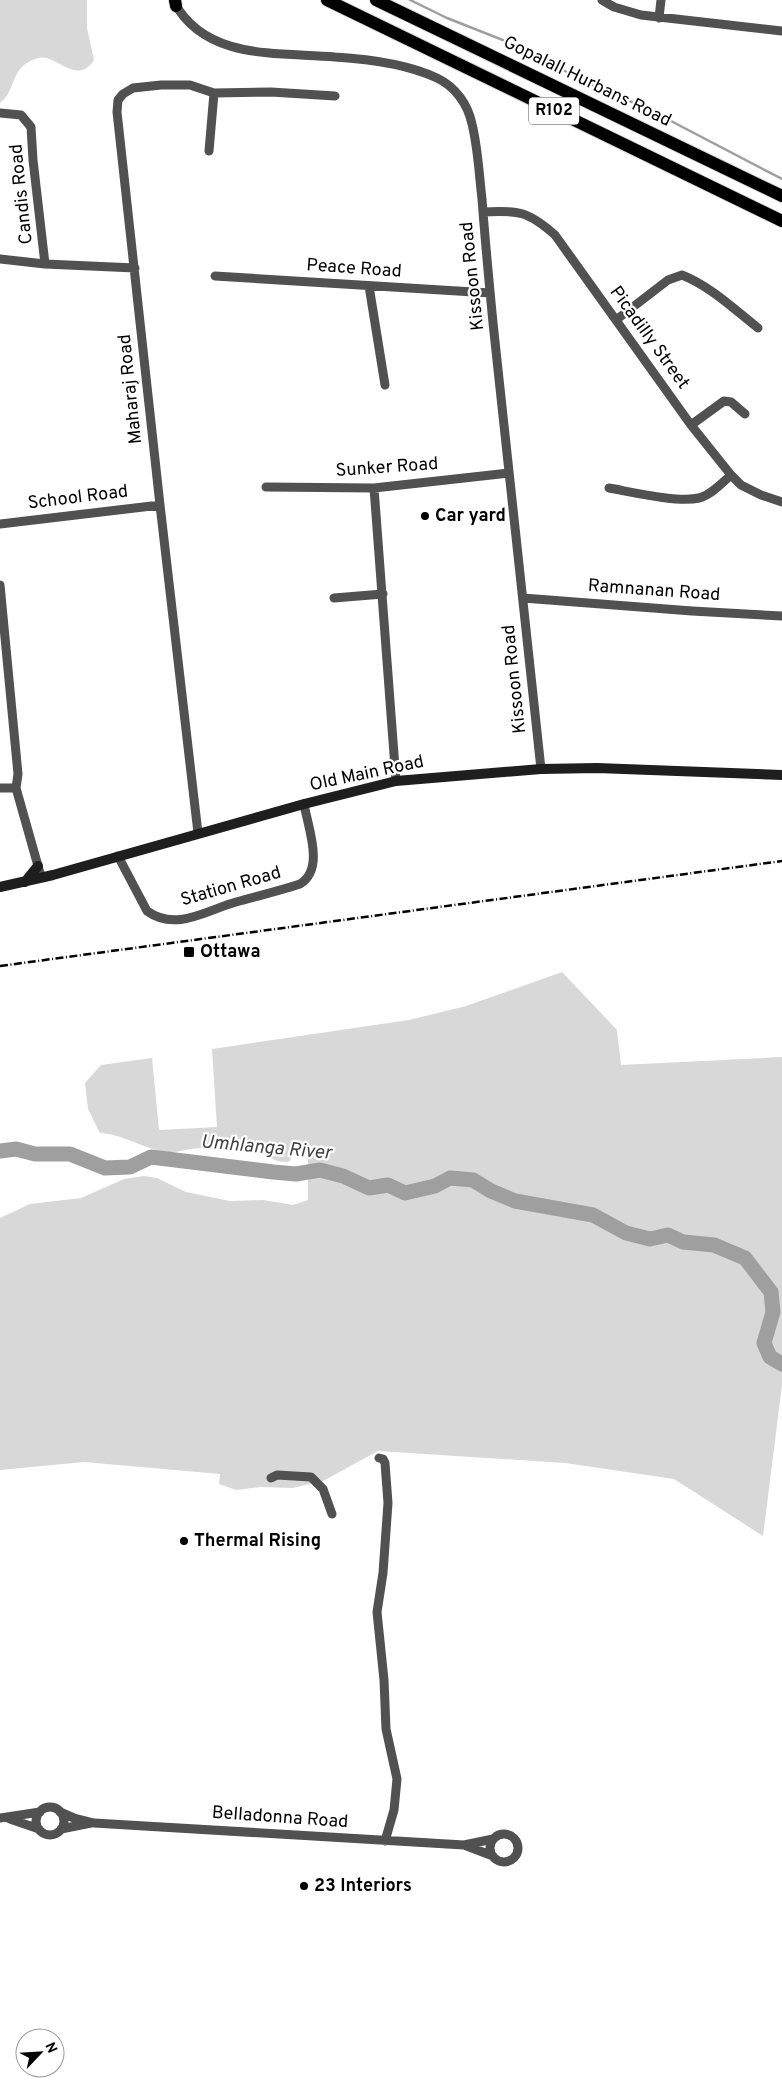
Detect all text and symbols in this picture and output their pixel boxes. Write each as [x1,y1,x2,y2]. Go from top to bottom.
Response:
street label: Gopalall Hurbans Road [499,31,675,133]
road number: R102 [529,98,579,124]
street label: Candis Road [5,143,39,245]
street label: Kissoon Road [456,220,490,332]
street label: Peace Road [306,254,402,284]
street label: Picadilly Street [604,282,694,394]
street label: Maharaj Road [114,333,148,445]
street label: Sunker Road [335,453,439,483]
street label: School Road [27,480,129,516]
place label: Car yard [435,505,506,528]
marker: Car yard [419,510,431,522]
street label: Ramnanan Road [587,575,721,607]
street label: Kissoon Road [498,623,532,735]
street label: Old Main Road [308,751,426,797]
street label: Station Road [178,862,284,912]
place label: Ottawa [200,941,260,964]
marker: Ottawa [182,945,196,959]
water label: Umhlanga River [200,1130,334,1166]
place label: Thermal Rising [194,1530,321,1553]
marker: Thermal Rising [178,1535,190,1547]
street label: Belladonna Road [211,1802,349,1834]
place label: 23 Interiors [314,1875,412,1898]
marker: 23 Interiors [298,1880,310,1892]
north arrow [15,2028,65,2078]
text: N [41,2040,60,2056]

